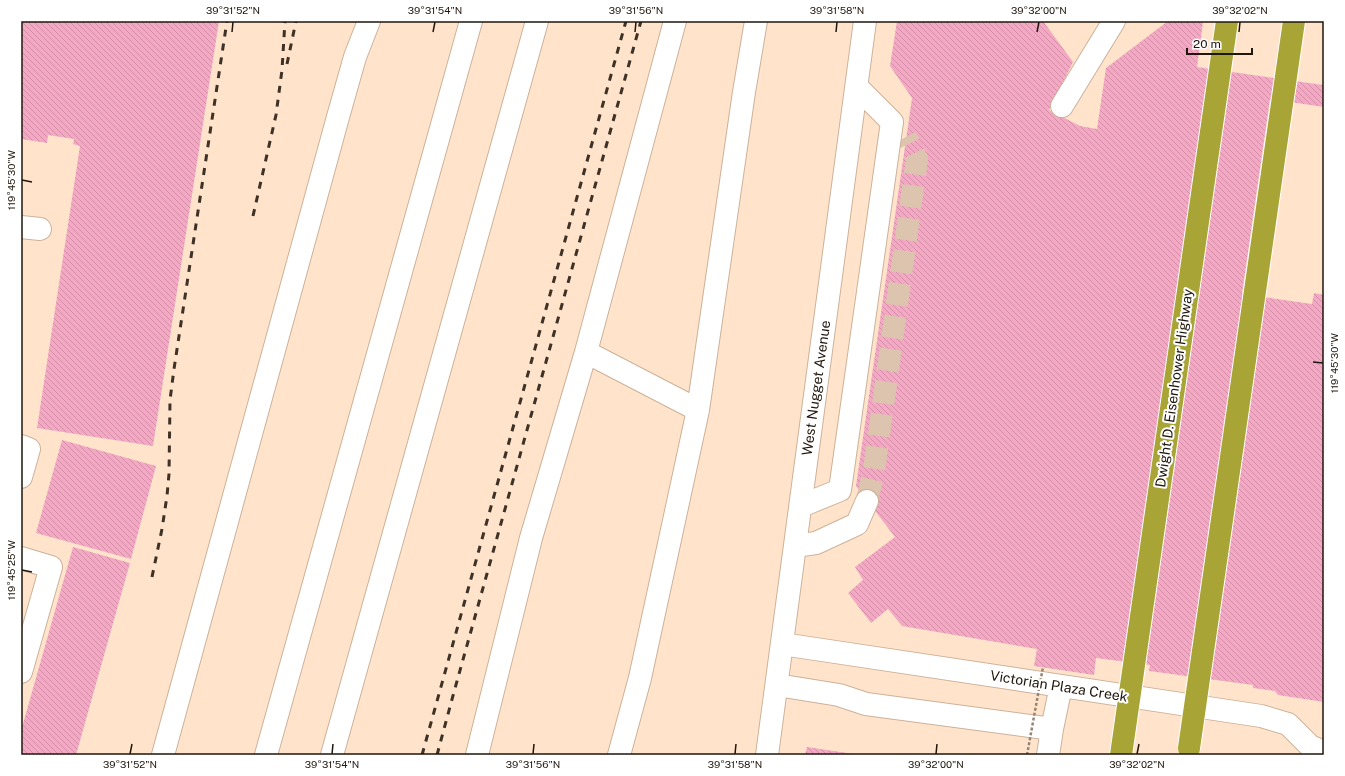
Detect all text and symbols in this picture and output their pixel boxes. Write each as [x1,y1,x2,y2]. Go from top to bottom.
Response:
text: 39°31'52"N [206,4,260,16]
text: 39°31'54"N [408,4,462,16]
text: 39°31'56"N [609,4,663,16]
text: 39°31'58"N [810,4,864,16]
text: 39°32'00"N [1011,4,1067,16]
text: 39°32'02"N [1212,4,1268,16]
scale bar [1187,30,1252,56]
text: 20 m [1193,37,1221,51]
text: 119°45'30"W [5,149,17,210]
street label: Dwight D. Eisenhower Highway [1152,287,1196,488]
street label: West Nugget Avenue [799,319,833,457]
text: 119°45'30"W [1328,332,1340,393]
text: 119°45'25"W [5,539,17,600]
street label: Victorian Plaza Creek [989,667,1129,705]
text: 39°31'52"N [103,758,157,770]
text: 39°31'54"N [305,758,359,770]
text: 39°31'56"N [506,758,560,770]
text: 39°31'58"N [708,758,762,770]
text: 39°32'00"N [908,758,964,770]
text: 39°32'02"N [1109,758,1165,770]

